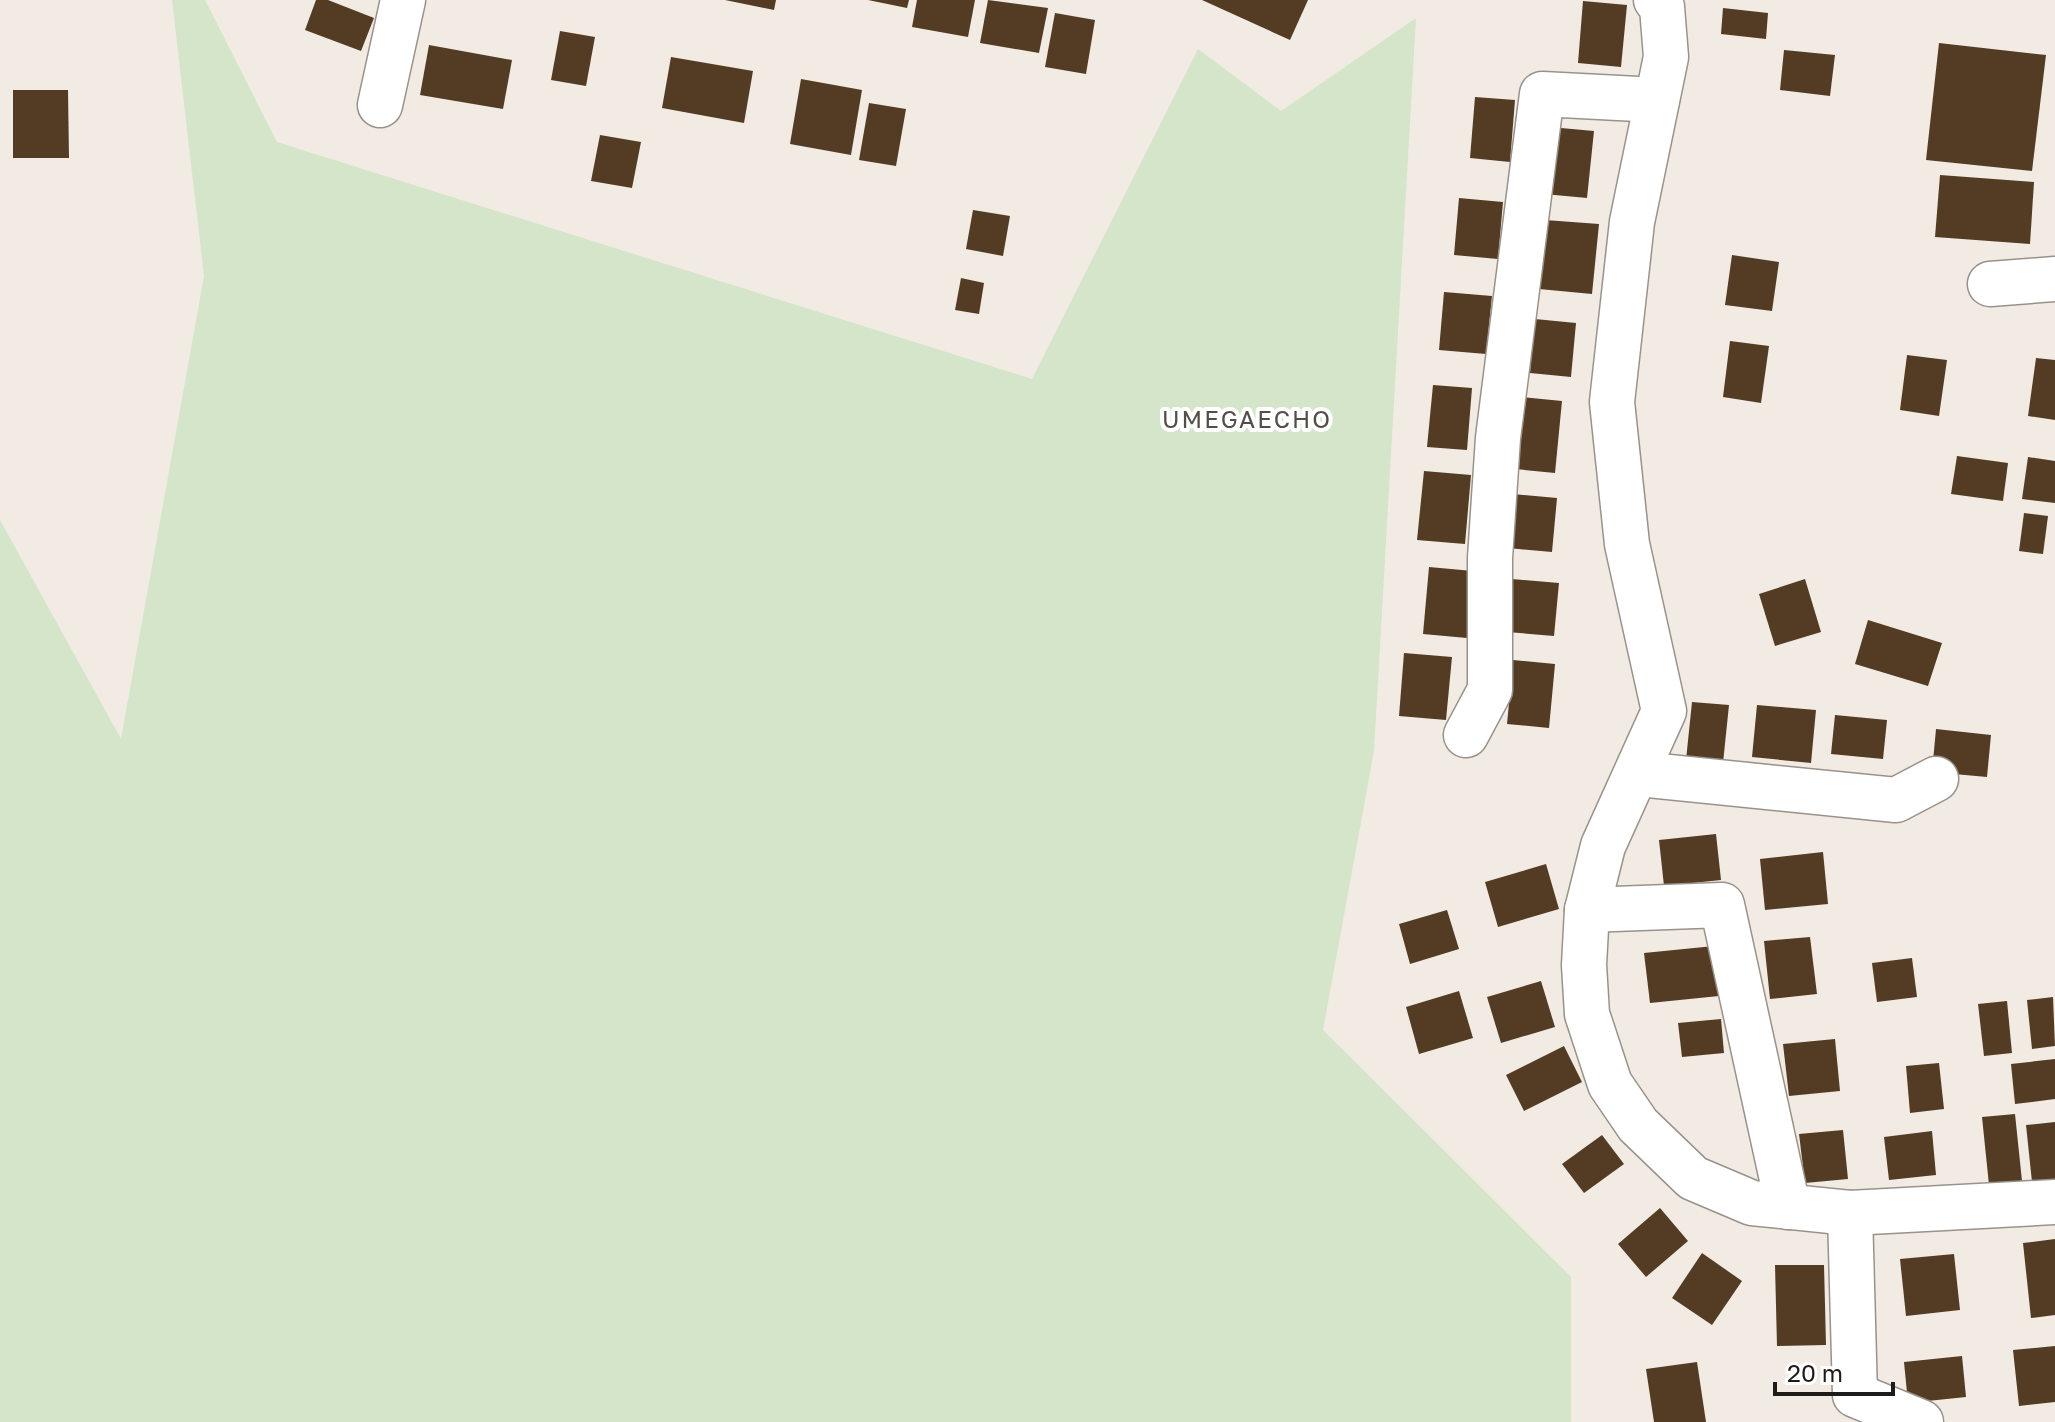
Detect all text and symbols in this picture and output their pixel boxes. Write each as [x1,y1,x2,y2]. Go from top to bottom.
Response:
district label: UMEGAECHO [1162,404,1332,433]
scale bar [1775,1346,1893,1396]
text: 20 m [1787,1358,1843,1387]

